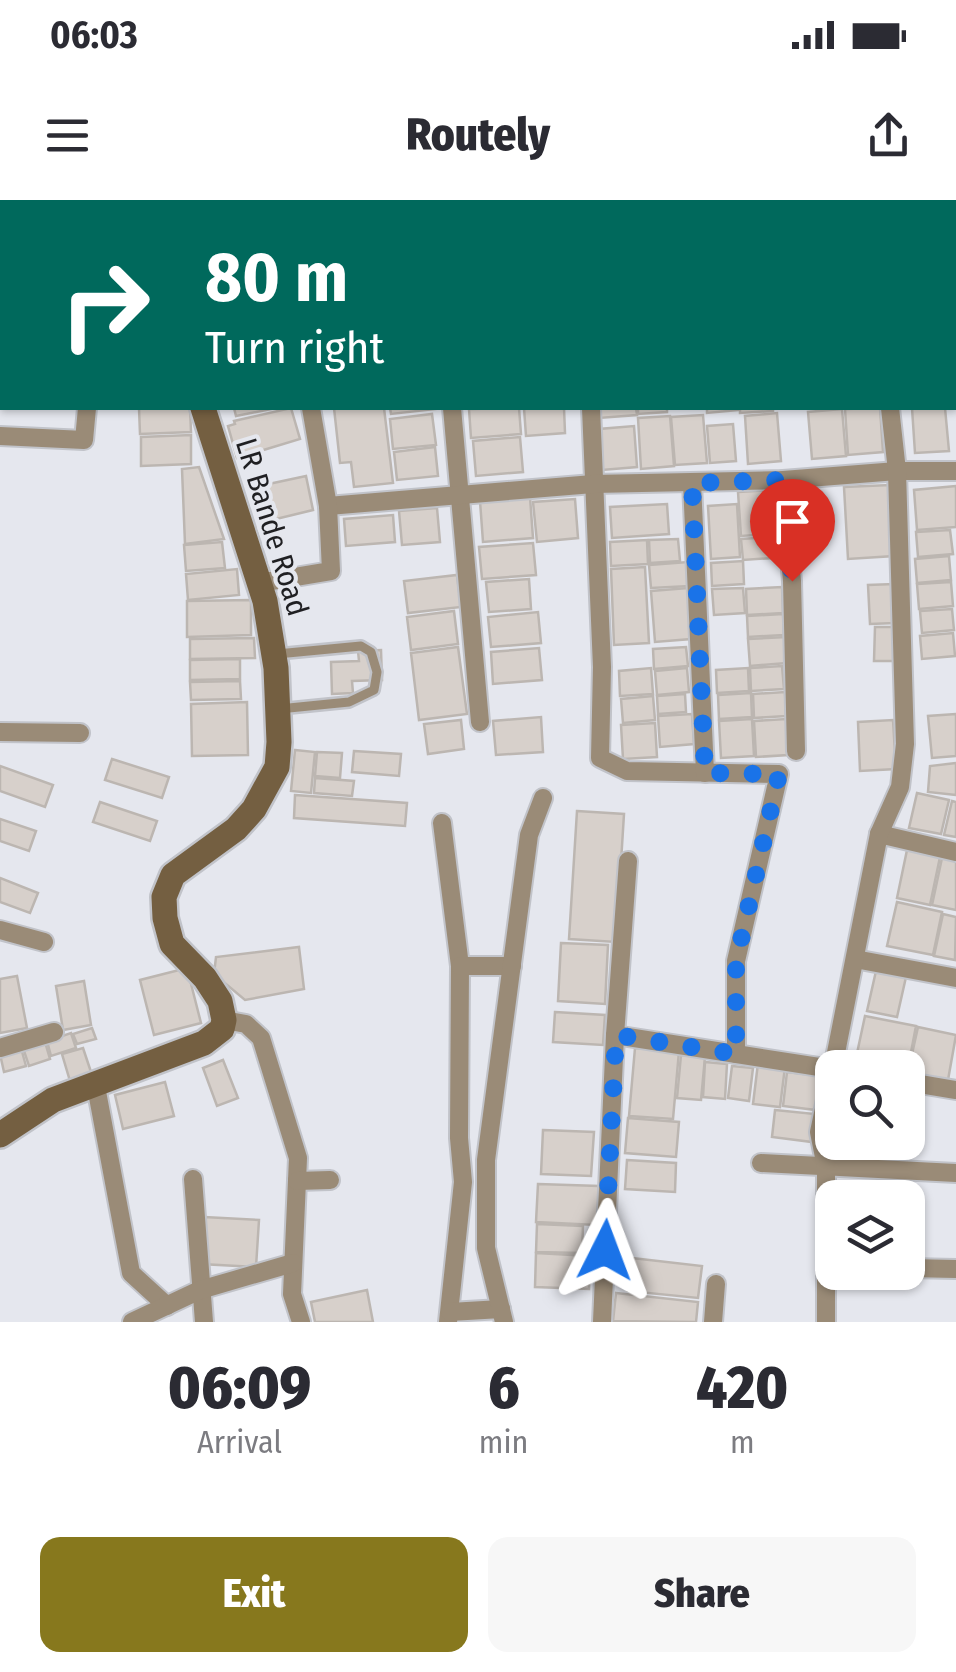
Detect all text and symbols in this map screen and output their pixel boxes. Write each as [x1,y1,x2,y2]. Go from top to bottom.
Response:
text: 06:03 [50,12,138,58]
icon: menu [40,108,95,163]
text: Routely [406,108,550,162]
icon: share [861,108,916,163]
text: 80 m [205,236,348,320]
icon: right [40,240,170,370]
text: Turn right [205,321,384,375]
street label: LR Bande Road [228,434,316,620]
pin [750,479,835,582]
icon: arrive [765,494,820,549]
map controls [815,1050,925,1290]
button: search [815,1050,925,1160]
button: layers [815,1180,925,1290]
position arrow [553,1198,657,1302]
text: 06:09 [168,1352,311,1424]
text: 6 [488,1352,520,1424]
text: 420 [696,1352,788,1424]
text: Arrival [197,1423,282,1461]
text: min [479,1423,528,1461]
text: m [730,1423,754,1461]
button: Exit [40,1537,468,1652]
button: Share [488,1537,916,1652]

